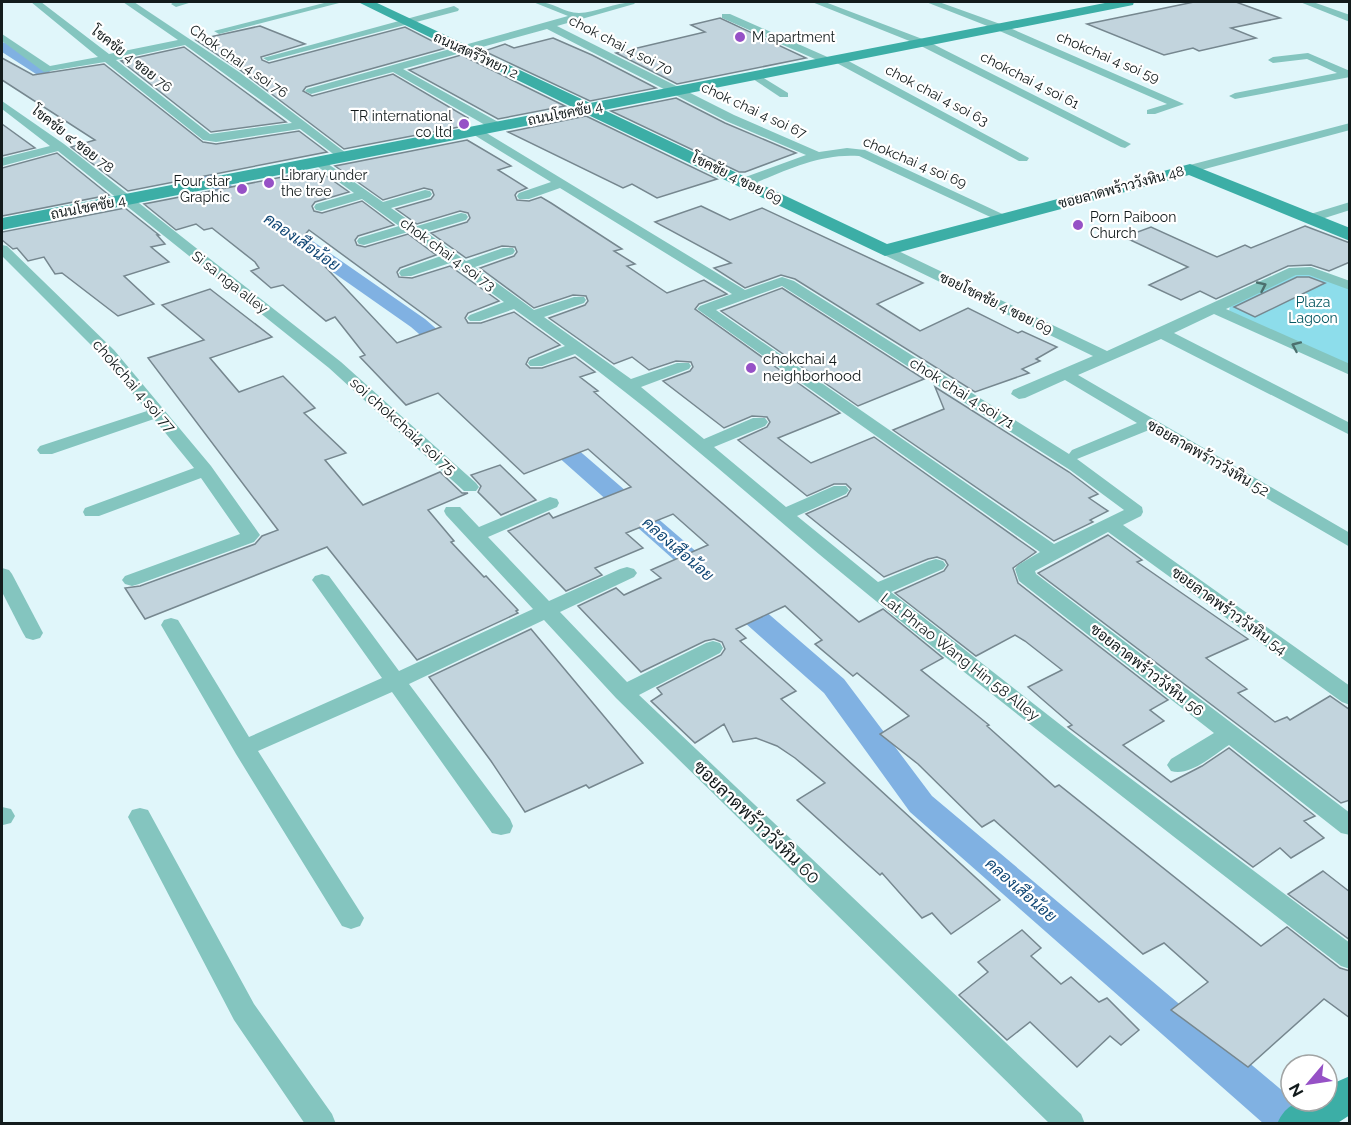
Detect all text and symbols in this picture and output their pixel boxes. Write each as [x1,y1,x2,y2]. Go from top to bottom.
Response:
street label: chok chai 4 soi 70 [566,12,676,78]
street label: Chok chai 4 soi 76 [187,21,291,101]
street label: โชคชัย 4 ซอย 76 [88,22,175,95]
street label: ถนนสตรีวิทยา 2 [431,28,521,82]
street label: chokchai 4 soi 59 [1054,28,1162,86]
place label: M apartment [752,29,836,45]
marker: M apartment [733,30,747,44]
street label: chokchai 4 soi 61 [978,48,1082,112]
street label: chok chai 4 soi 63 [883,61,991,129]
street label: chok chai 4 soi 67 [699,79,810,142]
street label: ถนนโชคชัย 4 [526,98,604,128]
street label: โชคชัย ๔ ซอย 78 [28,101,117,176]
place label: TR international co ltd [350,108,452,140]
marker: TR international co ltd [457,117,471,131]
street label: chokchai 4 soi 69 [861,133,969,191]
street label: โชคชัย 4 ซอย 69 [688,149,785,207]
street label: ซอยลาดพร้าววังหิน 48 [1056,162,1186,212]
place label: Library under the tree [281,167,367,199]
place label: Four star Graphic [173,173,230,205]
marker: Library under the tree [262,176,276,190]
marker: Four star Graphic [235,182,249,196]
street label: ถนนโชคชัย 4 [49,192,127,222]
water label: คลองเสือน้อย [261,207,345,275]
place label: Porn Paiboon Church [1090,209,1176,241]
street label: chok chai 4 soi 73 [398,214,498,294]
marker: Porn Paiboon Church [1071,218,1085,232]
street label: Si sa nga alley [189,247,271,317]
street label: ซอยโชคชัย 4 ซอย 69 [937,269,1055,337]
one-way arrow [1255,281,1266,293]
park label: Plaza Lagoon [1288,294,1338,326]
street label: chokchai 4 soi 77 [89,336,179,436]
one-way arrow [1292,341,1303,353]
place label: chokchai 4 neighborhood [763,350,861,385]
street label: chok chai 4 soi 71 [906,354,1018,433]
marker: chokchai 4 neighborhood [744,361,758,375]
street label: soi chokchai4 soi 75 [346,374,460,478]
street label: ซอยลาดพร้าววังหิน 52 [1144,415,1273,500]
water label: คลองเสือน้อย [639,511,719,585]
street label: ซอยลาดพร้าววังหิน 54 [1168,562,1291,659]
street label: Lat Phrao Wang Hin 58 Alley [877,589,1043,725]
street label: ซอยลาดพร้าววังหิน 56 [1087,619,1208,720]
street label: ซอยลาดพร้าววังหิน 60 [689,755,825,888]
water label: คลองเสือน้อย [982,852,1062,926]
north arrow [1279,1053,1339,1113]
text: N [1285,1080,1308,1100]

